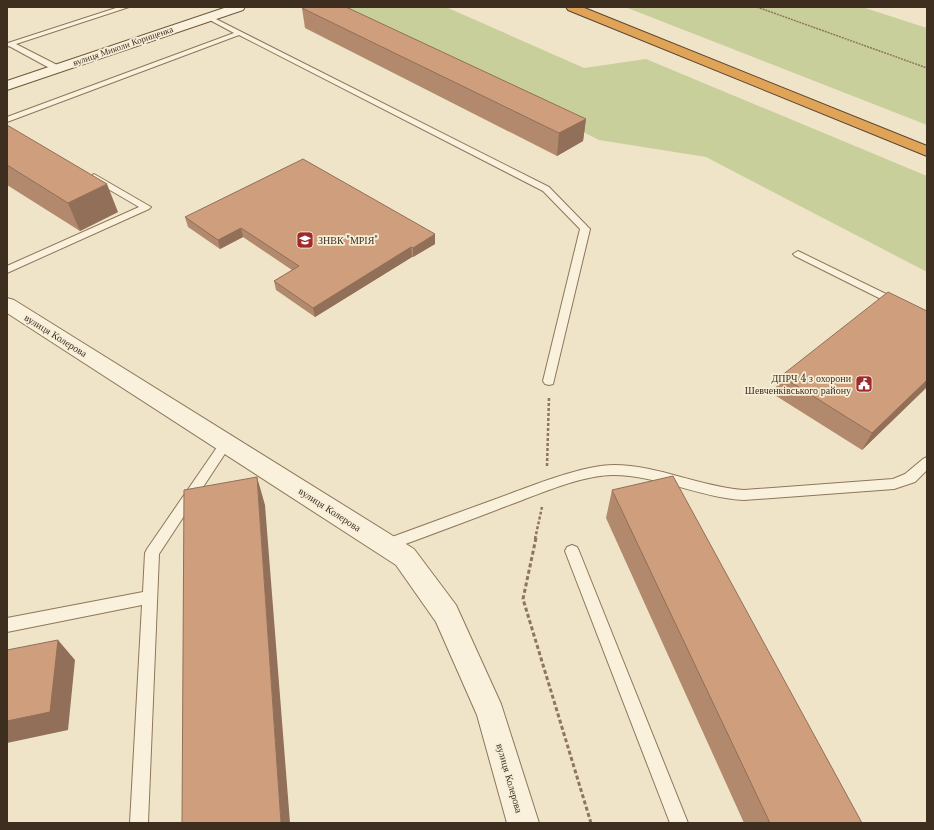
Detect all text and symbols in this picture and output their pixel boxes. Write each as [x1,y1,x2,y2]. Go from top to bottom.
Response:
street label: вулиця Миколи Корищенка [71,23,174,68]
school or university icon: ЗНВК "МРІЯ" [295,230,315,250]
place label: ЗНВК "МРІЯ" [318,234,378,247]
street label: вулиця Колерова [22,311,90,360]
place label: ДПРЧ 4 з охорони Шевченківського району [745,372,852,397]
public building icon: ДПРЧ 4 з охорони Шевченківського району [854,374,874,394]
street label: вулиця Колерова [296,484,364,535]
street label: вулиця Колерова [493,742,526,815]

